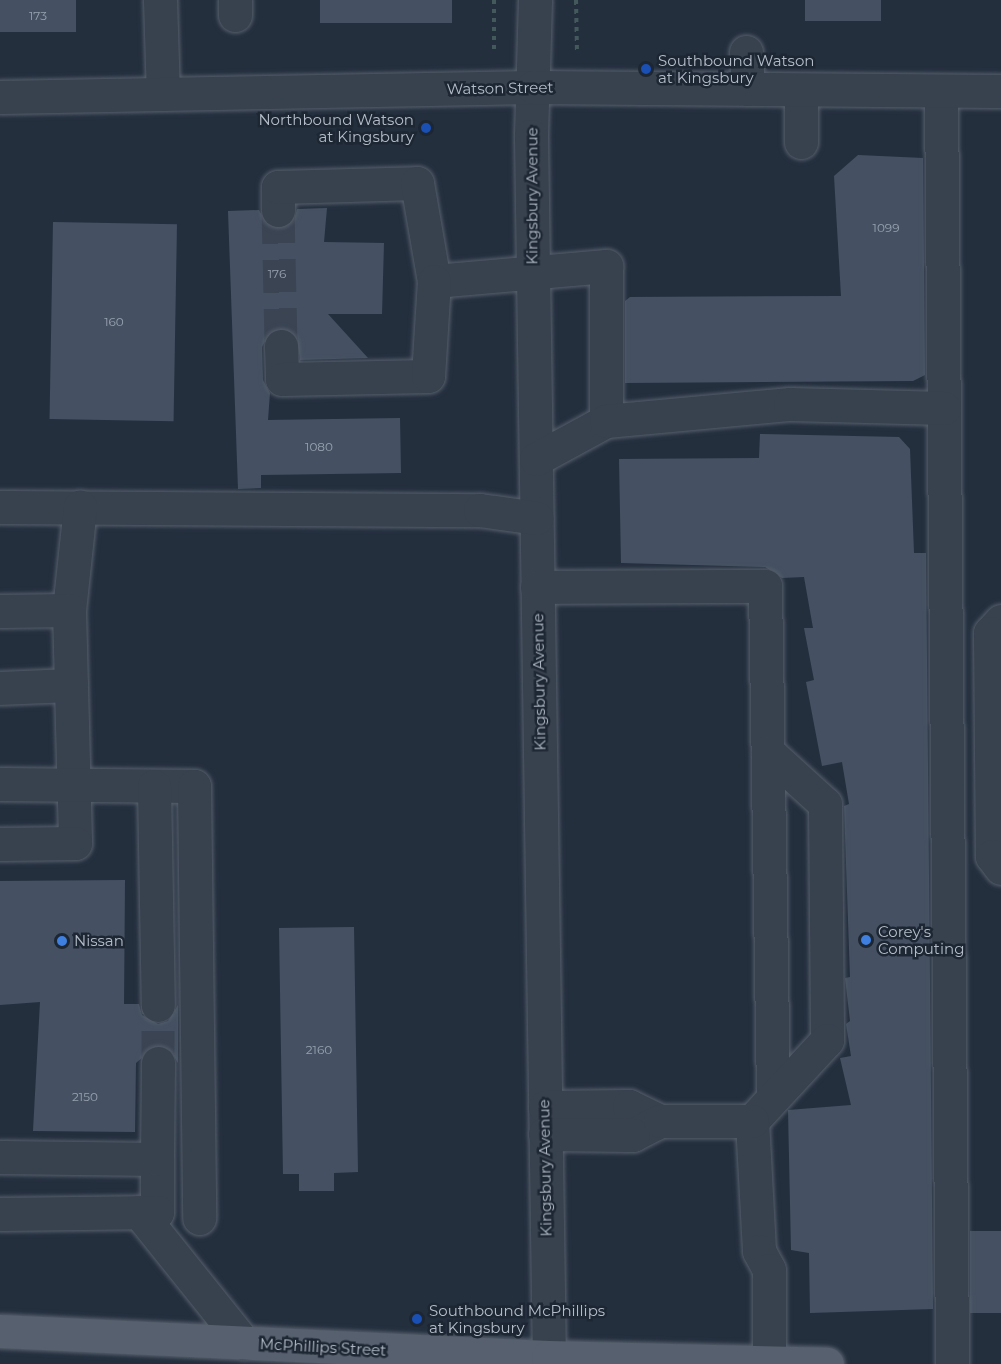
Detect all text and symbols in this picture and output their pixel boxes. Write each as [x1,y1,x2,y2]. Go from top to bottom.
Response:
house number: 173 [29,9,47,23]
place label: Southbound Watson at Kingsbury [658,51,814,86]
marker: Southbound Watson at Kingsbury [639,62,653,76]
street label: Watson Street [446,78,554,98]
place label: Northbound Watson at Kingsbury [258,110,414,145]
marker: Northbound Watson at Kingsbury [419,121,433,135]
street label: Kingsbury Avenue [523,127,541,265]
house number: 1099 [873,221,899,235]
house number: 176 [268,267,286,281]
house number: 160 [104,315,124,329]
house number: 1080 [305,440,333,454]
street label: Kingsbury Avenue [529,613,549,751]
place label: Corey's Computing [878,922,964,957]
place label: Nissan [74,932,124,950]
marker: Corey's Computing [859,933,873,947]
marker: Nissan [55,934,69,948]
house number: 2160 [306,1043,332,1057]
house number: 2150 [72,1090,98,1104]
street label: Kingsbury Avenue [535,1099,555,1237]
place label: Southbound McPhillips at Kingsbury [429,1301,605,1336]
marker: Southbound McPhillips at Kingsbury [410,1312,424,1326]
street label: McPhillips Street [259,1335,387,1359]

